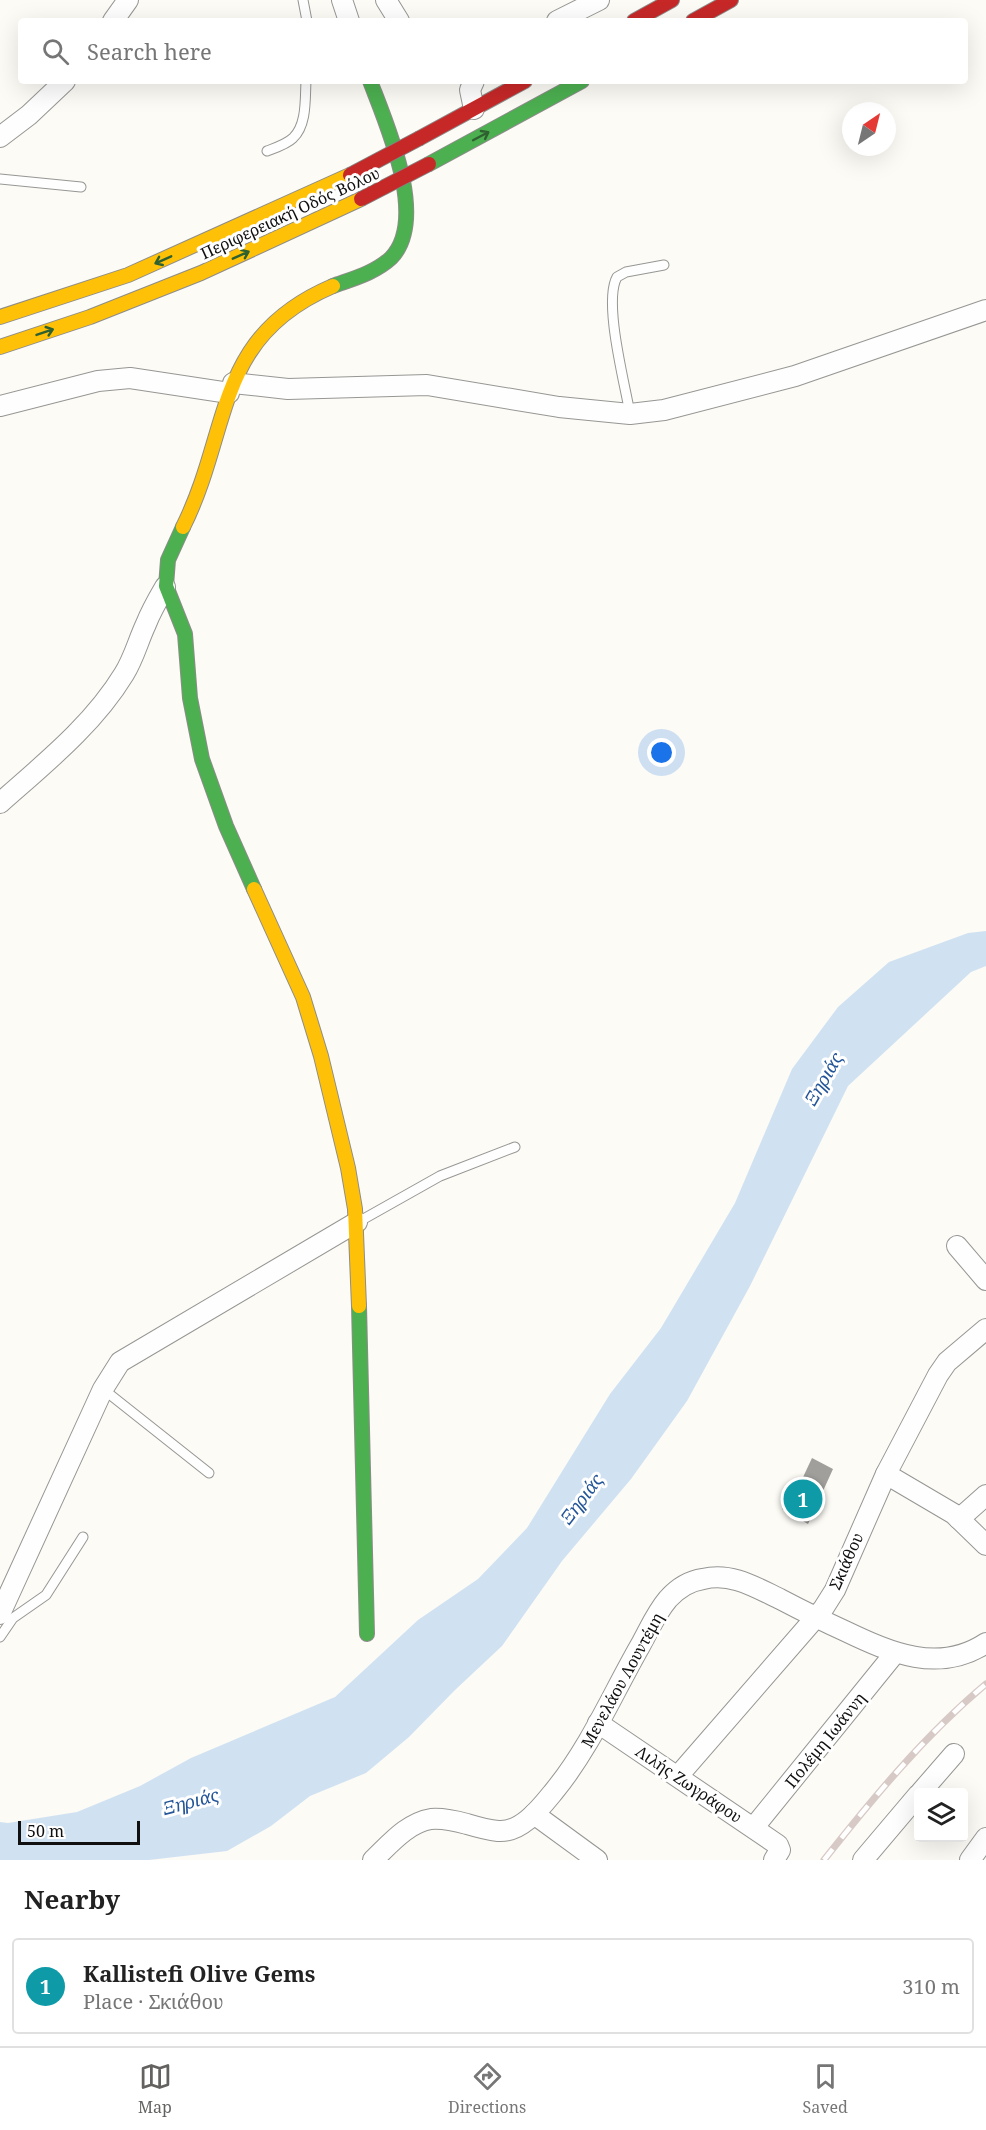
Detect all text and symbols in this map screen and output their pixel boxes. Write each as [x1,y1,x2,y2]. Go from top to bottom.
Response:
search box [18,18,968,84]
icon: search [39,35,72,68]
text: Search here [87,36,212,66]
north arrow [842,102,896,156]
one-way arrow [471,130,489,141]
street label: Περιφερειακή Οδός Βόλου [197,162,383,264]
one-way arrow [232,249,250,260]
one-way arrow [154,255,173,266]
one-way arrow [35,325,54,336]
your location [647,738,676,767]
water label: Ξηριάς [798,1047,848,1110]
water label: Ξηριάς [554,1468,608,1529]
pin: 1 [784,1476,822,1522]
street label: Σκιάθου [824,1529,868,1593]
street label: Μενελάου Λουντέμη [576,1609,668,1751]
street label: Πολέμη Ιωάννη [780,1688,870,1792]
street label: Λιλής Ζωγράφου [632,1740,746,1828]
water label: Ξηριάς [159,1782,222,1820]
map controls [914,1788,968,1842]
button: layers [914,1788,968,1842]
scale bar [18,1818,140,1846]
text: 50 m [27,1820,64,1842]
text: Nearby [24,1881,120,1917]
text: Kallistefi Olive Gems [83,1958,315,1988]
text: 1 [40,1973,51,2000]
text: 310 m [902,1973,960,2000]
text: Place · Σκιάθου [83,1988,224,2015]
tab: Map [138,2060,172,2118]
tab: Directions [448,2060,526,2118]
tab: Saved [803,2060,848,2118]

